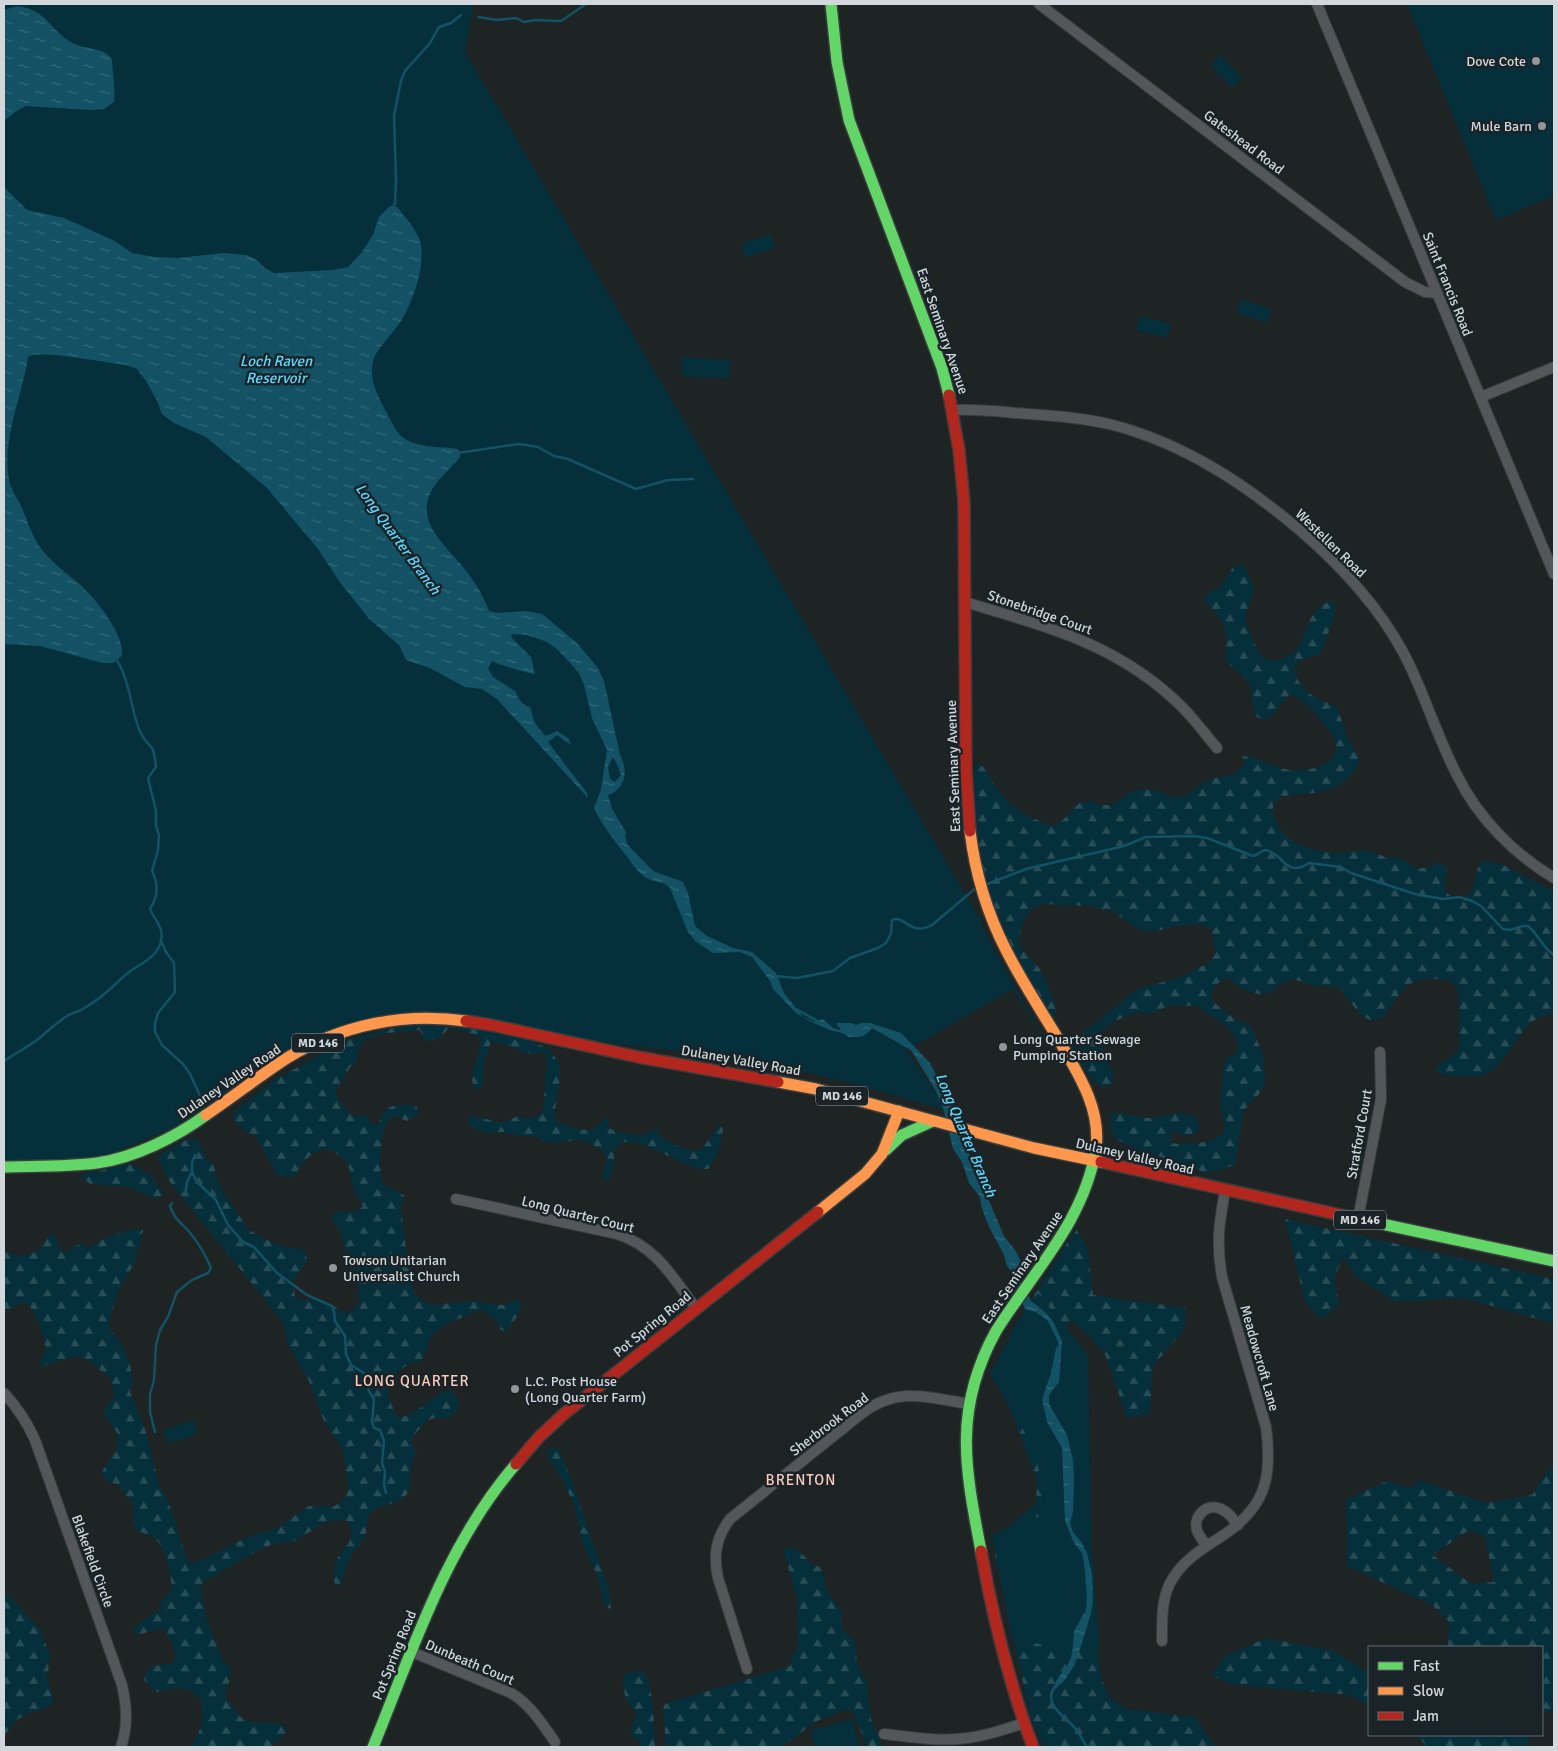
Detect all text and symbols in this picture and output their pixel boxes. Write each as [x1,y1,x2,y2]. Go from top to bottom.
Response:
place label: Dove Cote [1466,53,1526,70]
marker: Dove Cote [1530,55,1542,67]
street label: Gateshead Road [1200,107,1287,178]
place label: Mule Barn [1471,118,1532,135]
marker: Mule Barn [1536,120,1548,132]
street label: Saint Francis Road [1419,230,1476,339]
street label: East Seminary Avenue [913,266,972,397]
water label: Loch Raven Reservoir [240,352,313,387]
water label: Long Quarter Branch [352,480,445,599]
street label: Westellen Road [1292,505,1370,581]
street label: Stonebridge Court [985,587,1094,638]
street label: East Seminary Avenue [943,700,964,832]
place label: Long Quarter Sewage Pumping Station [1013,1031,1141,1064]
road number: MD 146 [292,1034,344,1052]
street label: Dulaney Valley Road [174,1041,284,1122]
marker: Long Quarter Sewage Pumping Station [997,1041,1009,1053]
street label: Dulaney Valley Road [680,1042,802,1079]
water label: Long Quarter Branch [932,1070,1001,1200]
road number: MD 146 [816,1086,868,1106]
street label: Stratford Court [1343,1088,1376,1180]
street label: Dulaney Valley Road [1074,1135,1196,1178]
street label: Long Quarter Court [520,1192,636,1237]
street label: East Seminary Avenue [978,1208,1066,1327]
road number: MD 146 [1334,1210,1386,1230]
place label: Towson Unitarian Universalist Church [343,1252,460,1285]
marker: Towson Unitarian Universalist Church [327,1262,339,1274]
street label: Pot Spring Road [610,1288,695,1361]
street label: Meadowcroft Lane [1236,1303,1283,1413]
district label: LONG QUARTER [355,1372,469,1390]
place label: L.C. Post House (Long Quarter Farm) [525,1373,646,1406]
marker: L.C. Post House (Long Quarter Farm) [509,1383,521,1395]
street label: Sherbrook Road [786,1389,872,1460]
district label: BRENTON [766,1471,836,1489]
street label: Blakefield Circle [68,1512,117,1610]
street label: Pot Spring Road [369,1608,420,1702]
street label: Dunbeath Court [423,1636,517,1689]
legend [1368,1646,1543,1736]
text: Fast [1413,1657,1440,1675]
text: Slow [1413,1682,1444,1700]
text: Jam [1413,1707,1439,1725]

